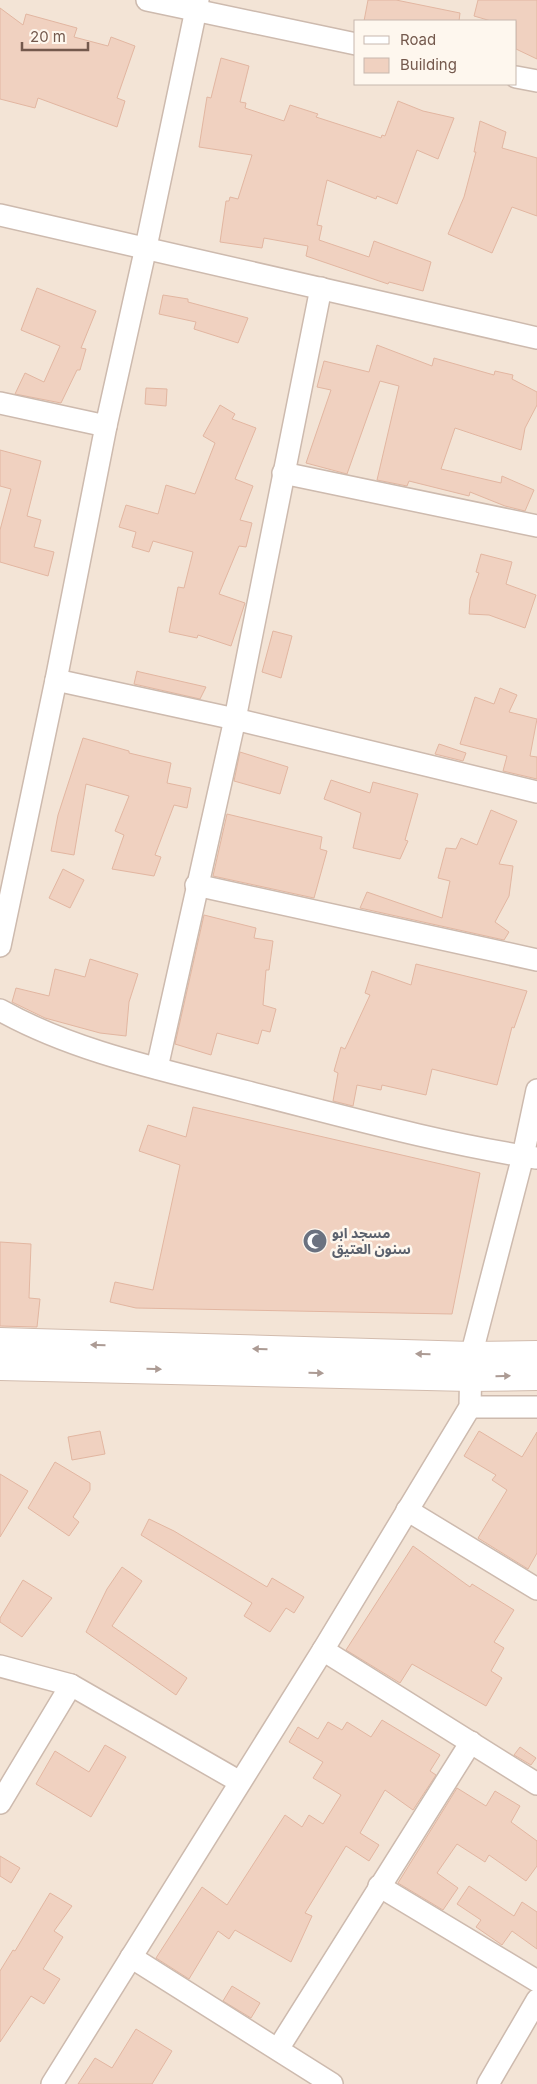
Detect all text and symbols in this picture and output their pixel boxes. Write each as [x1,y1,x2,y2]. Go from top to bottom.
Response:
scale bar [22,20,89,52]
legend [354,20,517,85]
text: 20 m [30,27,66,46]
text: Road [400,30,436,49]
text: Building [400,55,457,74]
place label: مسجد ابو سنون العتيق [332,1224,411,1258]
mosque icon: مسجد ابو سنون العتيق [302,1228,328,1254]
one-way arrow [89,1340,105,1348]
one-way arrow [252,1345,268,1353]
one-way arrow [414,1350,430,1358]
one-way arrow [146,1366,162,1374]
one-way arrow [308,1369,324,1377]
one-way arrow [496,1372,512,1380]

